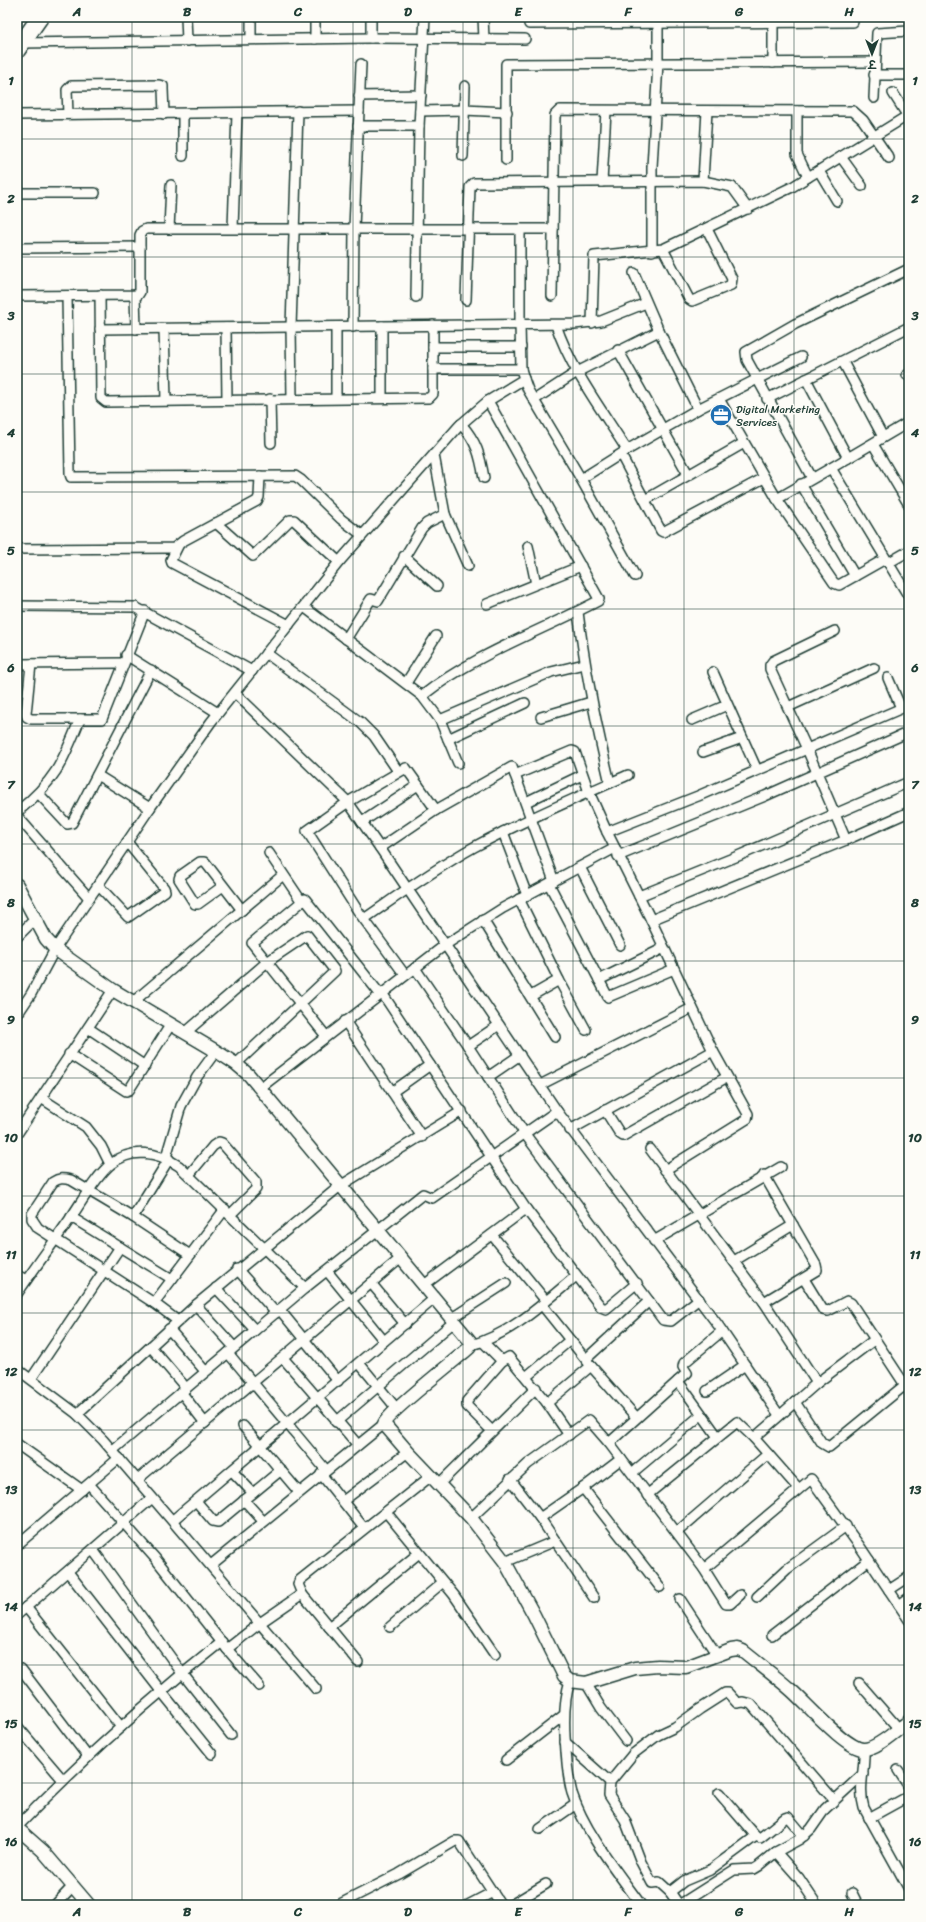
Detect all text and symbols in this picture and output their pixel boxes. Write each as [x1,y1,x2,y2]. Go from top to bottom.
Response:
text: A [72,0,81,23]
text: B [183,0,192,23]
text: C [293,0,303,23]
text: D [404,0,412,23]
text: E [514,0,523,23]
text: F [623,0,632,23]
text: G [734,0,744,23]
text: H [843,0,854,23]
north arrow [852,34,892,74]
text: उ [867,54,877,73]
text: 1 [8,69,14,92]
text: 1 [912,69,918,92]
text: 2 [6,187,15,210]
text: 2 [910,187,919,210]
text: 3 [6,304,15,327]
text: 3 [910,304,919,327]
place label: Digital Marketing Services [736,400,820,432]
office icon: Digital Marketing Services [708,402,734,428]
text: 4 [6,421,16,444]
text: 4 [910,421,920,444]
text: 5 [7,539,15,562]
text: 5 [911,539,919,562]
text: 6 [6,656,15,679]
text: 6 [910,656,919,679]
text: 7 [7,773,16,796]
text: 7 [911,773,920,796]
text: 8 [6,891,15,914]
text: 8 [910,891,919,914]
text: 9 [7,1008,15,1031]
text: 9 [911,1008,919,1031]
text: 10 [4,1126,18,1149]
text: 10 [908,1126,922,1149]
text: 11 [5,1243,17,1266]
text: 11 [909,1243,921,1266]
text: 12 [4,1360,18,1383]
text: 12 [908,1360,922,1383]
text: 13 [5,1478,18,1501]
text: 13 [909,1478,922,1501]
text: 14 [4,1595,19,1618]
text: 14 [908,1595,923,1618]
text: 15 [4,1712,18,1735]
text: 15 [908,1712,922,1735]
text: 16 [5,1830,18,1853]
text: 16 [909,1830,922,1853]
text: A [72,1900,81,1922]
text: B [183,1900,192,1922]
text: C [293,1900,303,1922]
text: D [404,1900,412,1922]
text: E [514,1900,523,1922]
text: F [623,1900,632,1922]
text: G [734,1900,744,1922]
text: H [843,1900,854,1922]

